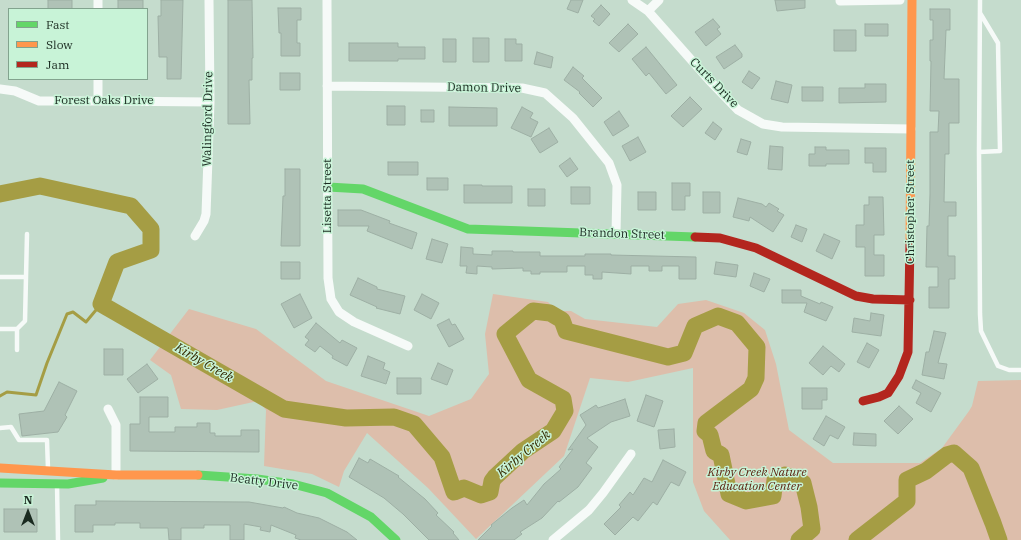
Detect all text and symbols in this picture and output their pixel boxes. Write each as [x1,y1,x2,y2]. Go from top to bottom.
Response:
legend [8,8,148,80]
text: Fast [46,17,70,32]
text: Slow [46,37,73,52]
street label: Curts Drive [687,55,741,111]
text: Jam [46,57,69,72]
street label: Walingford Drive [200,71,216,167]
street label: Damon Drive [447,80,521,96]
street label: Forest Oaks Drive [54,94,154,108]
street label: Lisetta Street [321,159,335,233]
street label: Christopher Street [904,160,918,264]
street label: Brandon Street [579,225,665,243]
water label: Kirby Creek [172,340,236,386]
water label: Kirby Creek [494,427,554,481]
park label: Kirby Creek Nature Education Center [708,466,806,494]
street label: Beatty Drive [229,471,299,493]
north arrow [8,492,48,532]
text: N [24,493,32,507]

